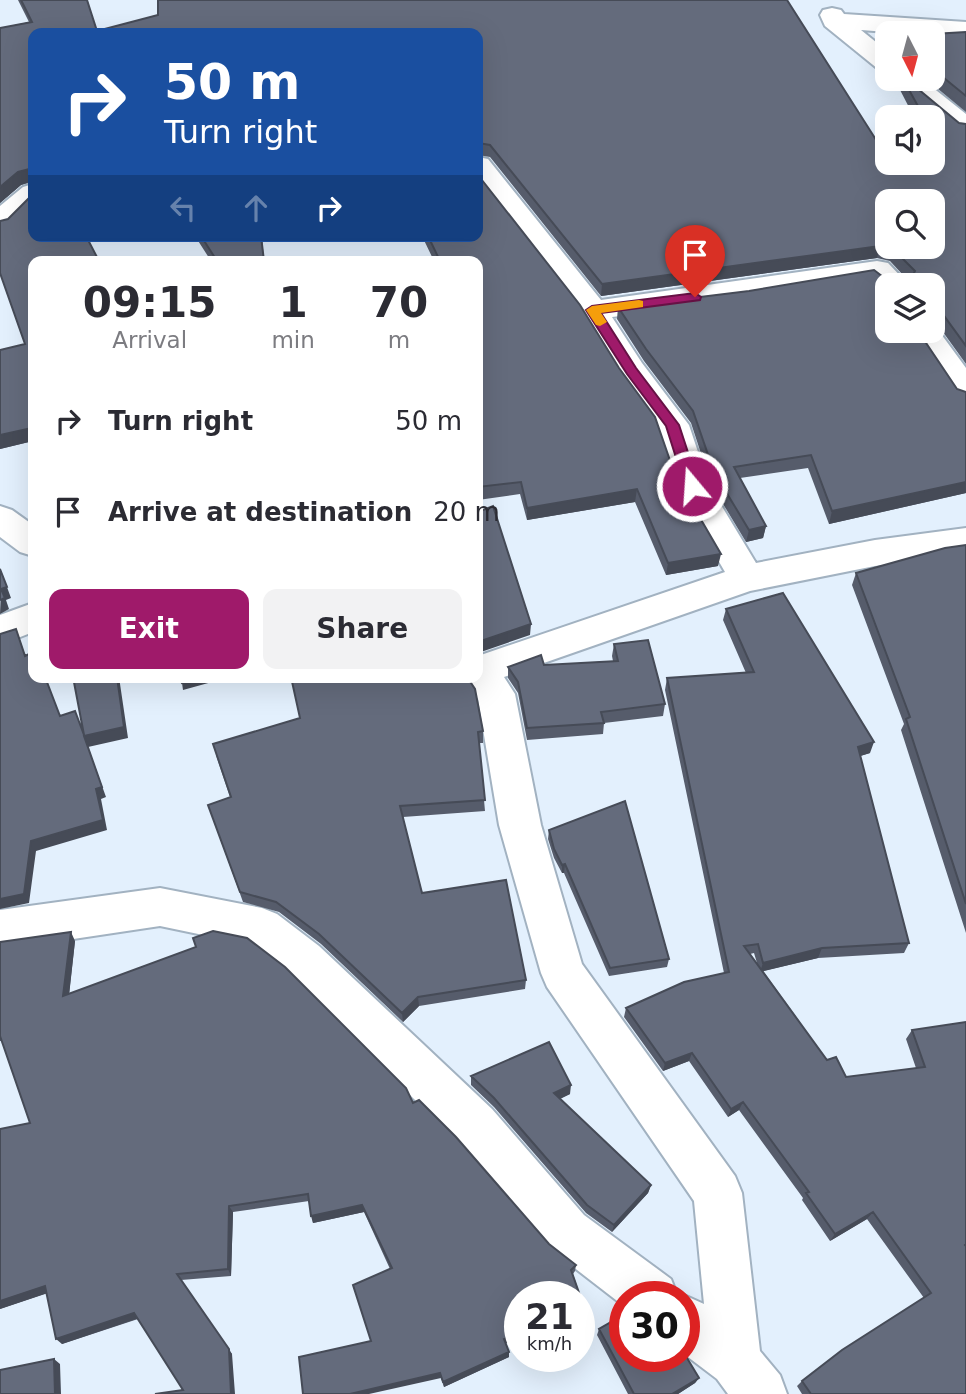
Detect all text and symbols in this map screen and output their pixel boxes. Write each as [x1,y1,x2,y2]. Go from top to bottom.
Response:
north arrow [875,21,945,91]
map controls [875,21,945,343]
text: 50 m [164,54,300,111]
icon: right [49,56,140,147]
button: sound [875,105,945,175]
text: Turn right [164,113,317,151]
icon: left [164,189,202,227]
icon: ahead [237,189,275,227]
icon: right [310,189,348,227]
button: search [875,189,945,259]
pin [665,225,725,297]
icon: arrive [676,236,714,274]
button: layers [875,273,945,343]
text: 09:15 [83,278,217,327]
text: 1 [278,278,308,327]
text: 70 [370,278,428,327]
text: Arrival [112,327,187,353]
text: min [271,327,315,353]
text: m [388,327,410,353]
icon: right [49,402,87,440]
text: Turn right [108,406,253,436]
text: 50 m [395,406,462,436]
position arrow [655,449,729,523]
icon: arrive [49,493,87,531]
text: Arrive at destination [108,497,412,527]
text: 20 m [433,497,500,527]
button: Exit [49,589,249,669]
button: Share [263,589,462,669]
speed limit sign: 30 [609,1281,700,1372]
text: 21 [525,1297,574,1337]
text: km/h [527,1333,572,1354]

